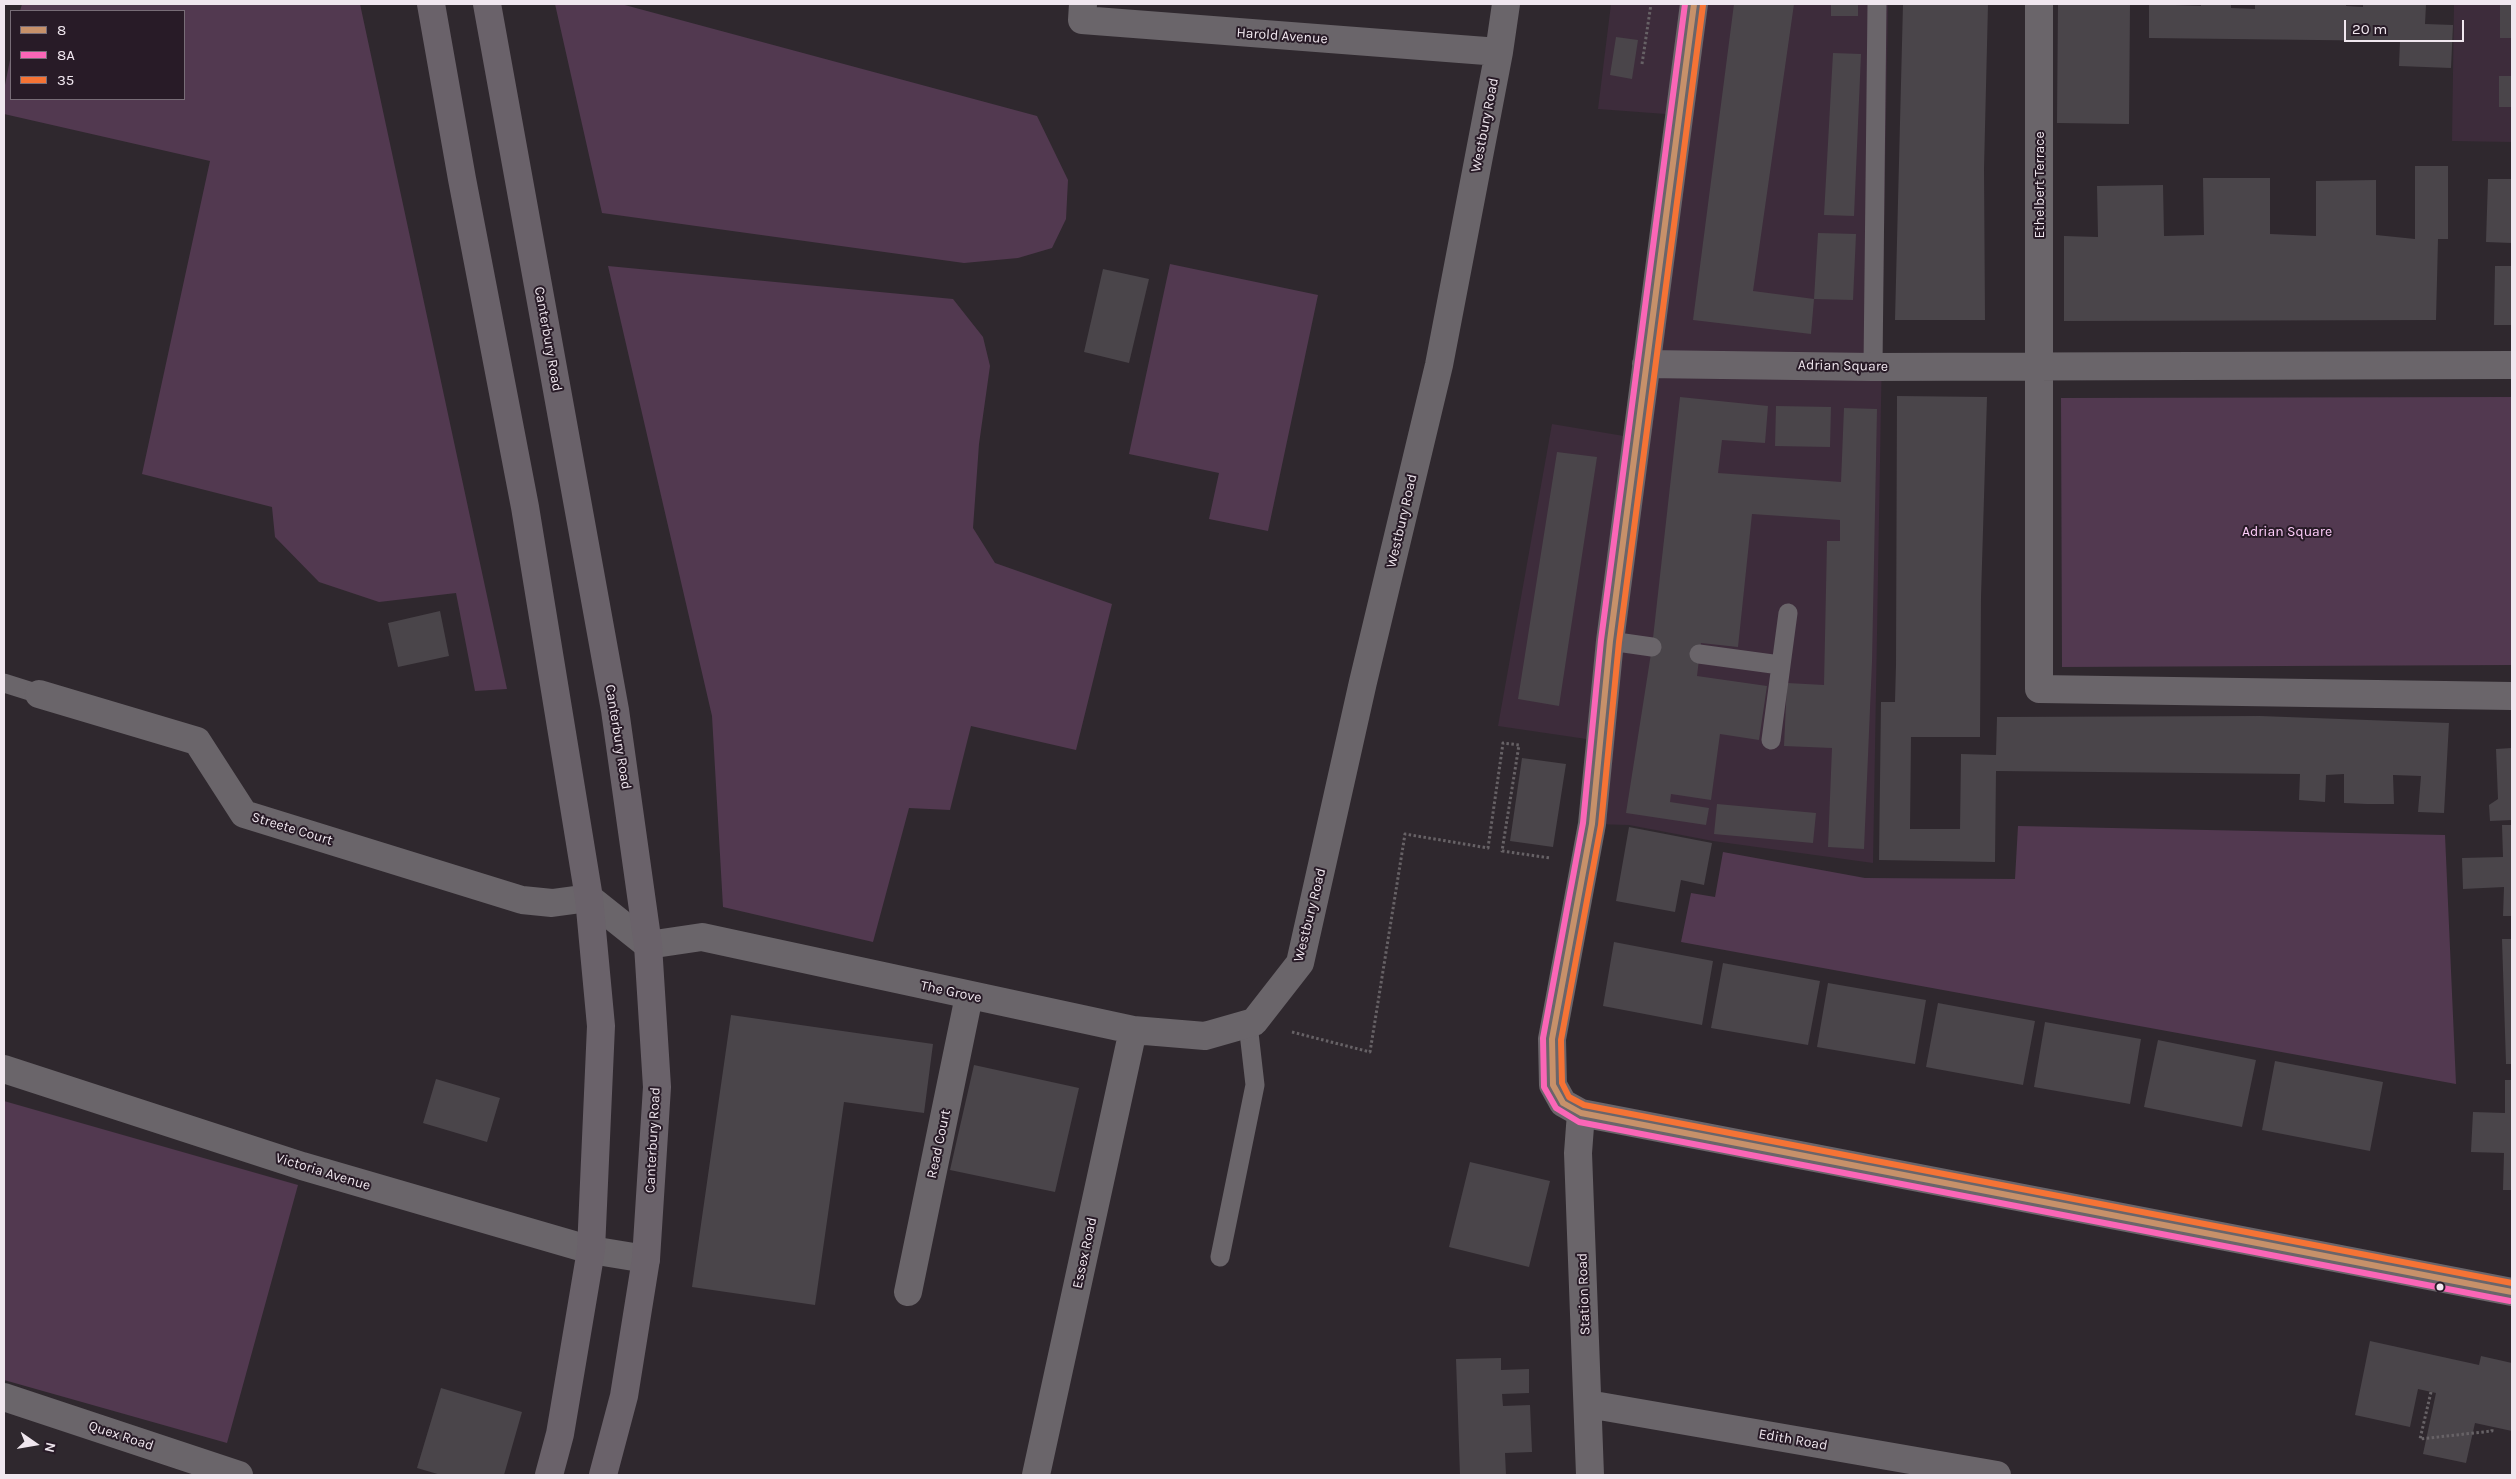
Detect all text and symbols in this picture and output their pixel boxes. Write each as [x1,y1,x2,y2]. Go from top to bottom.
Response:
legend [10,10,185,100]
scale bar [2346,10,2466,42]
text: 20 m [2352,20,2387,38]
text: 8 [57,21,66,39]
street label: Harold Avenue [1236,24,1328,48]
text: 8A [57,46,75,64]
text: 35 [57,71,74,89]
street label: Westbury Road [1468,76,1502,174]
street label: Ethelbert Terrace [2032,131,2048,239]
street label: Canterbury Road [531,285,565,393]
street label: Adrian Square [1798,357,1888,375]
street label: Westbury Road [1383,472,1421,570]
park label: Adrian Square [2242,524,2332,540]
street label: Canterbury Road [601,683,635,791]
street label: Streete Court [249,809,335,849]
street label: Westbury Road [1290,866,1330,964]
street label: The Grove [919,977,983,1007]
street label: Canterbury Road [642,1087,664,1193]
street label: Read Court [923,1108,955,1180]
street label: Victoria Avenue [273,1150,373,1194]
street label: Essex Road [1069,1216,1101,1290]
street label: Station Road [1574,1252,1594,1336]
unlabelled marker [2435,1282,2445,1292]
street label: Quex Road [86,1418,156,1454]
north arrow [10,1419,60,1469]
street label: Edith Road [1757,1426,1829,1454]
text: N [41,1441,60,1454]

